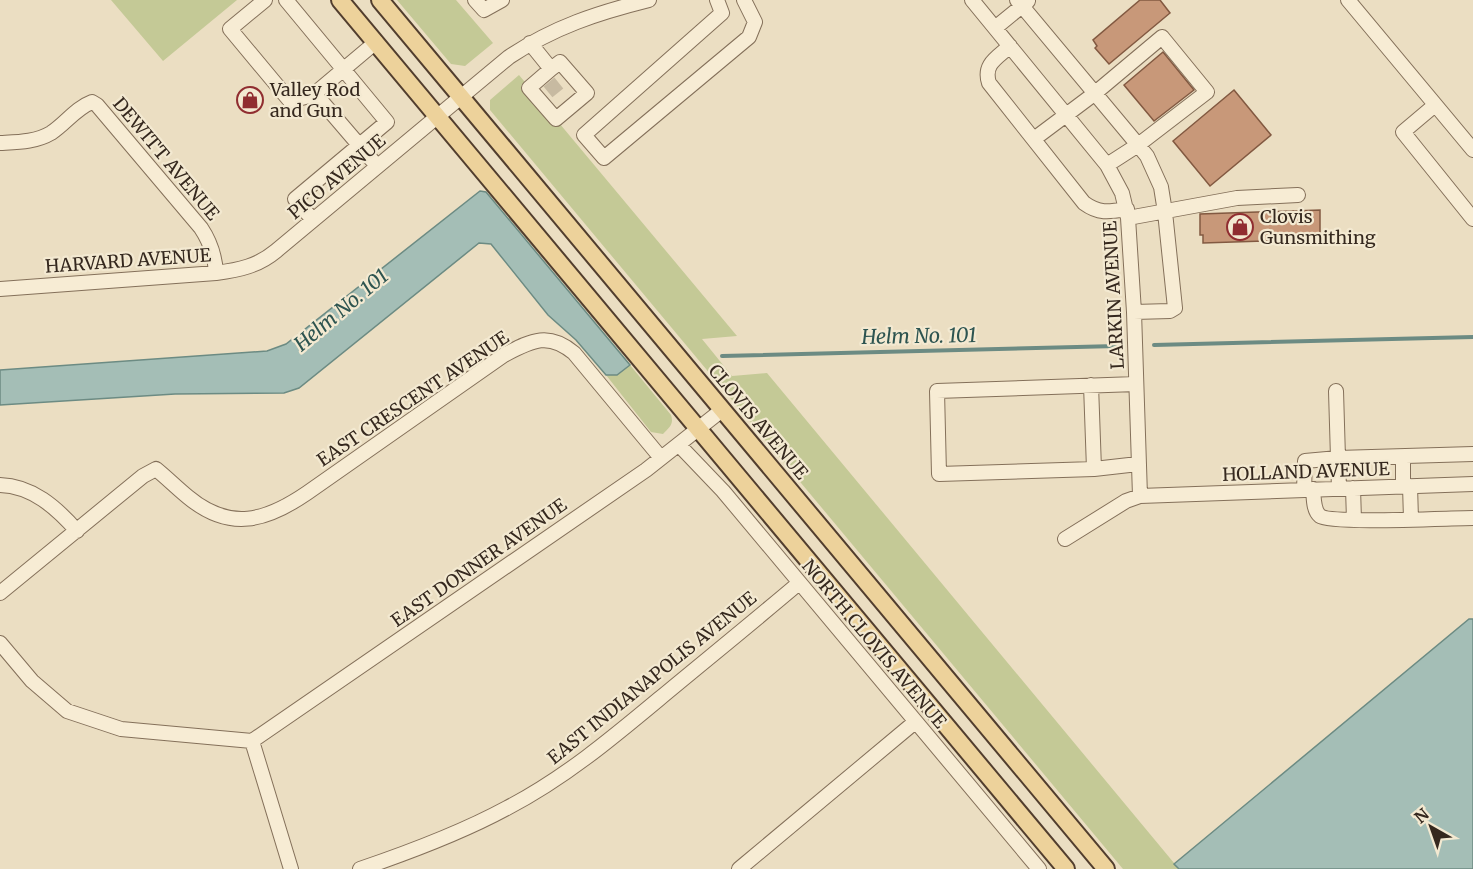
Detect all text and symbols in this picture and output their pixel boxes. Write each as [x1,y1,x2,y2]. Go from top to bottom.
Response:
place label: Valley Rod and Gun [269,78,360,122]
shop icon: Valley Rod and Gun [235,85,265,115]
street label: DEWITT AVENUE [108,93,225,225]
street label: PICO AVENUE [283,129,391,224]
place label: Clovis Gunsmithing [1260,205,1376,249]
shop icon: Clovis Gunsmithing [1225,212,1255,242]
street label: LARKIN AVENUE [1098,220,1129,370]
street label: HARVARD AVENUE [44,243,212,278]
water label: Helm No. 101 [288,263,393,357]
water label: Helm No. 101 [860,322,977,349]
street label: EAST CRESCENT AVENUE [312,325,514,471]
street label: CLOVIS AVENUE [704,359,814,484]
street label: HOLLAND AVENUE [1222,457,1391,486]
street label: EAST DONNER AVENUE [387,493,571,632]
street label: NORTH CLOVIS AVENUE [797,555,952,733]
street label: EAST INDIANAPOLIS AVENUE [543,586,761,769]
north arrow [1401,797,1461,857]
text: N [1410,804,1433,827]

